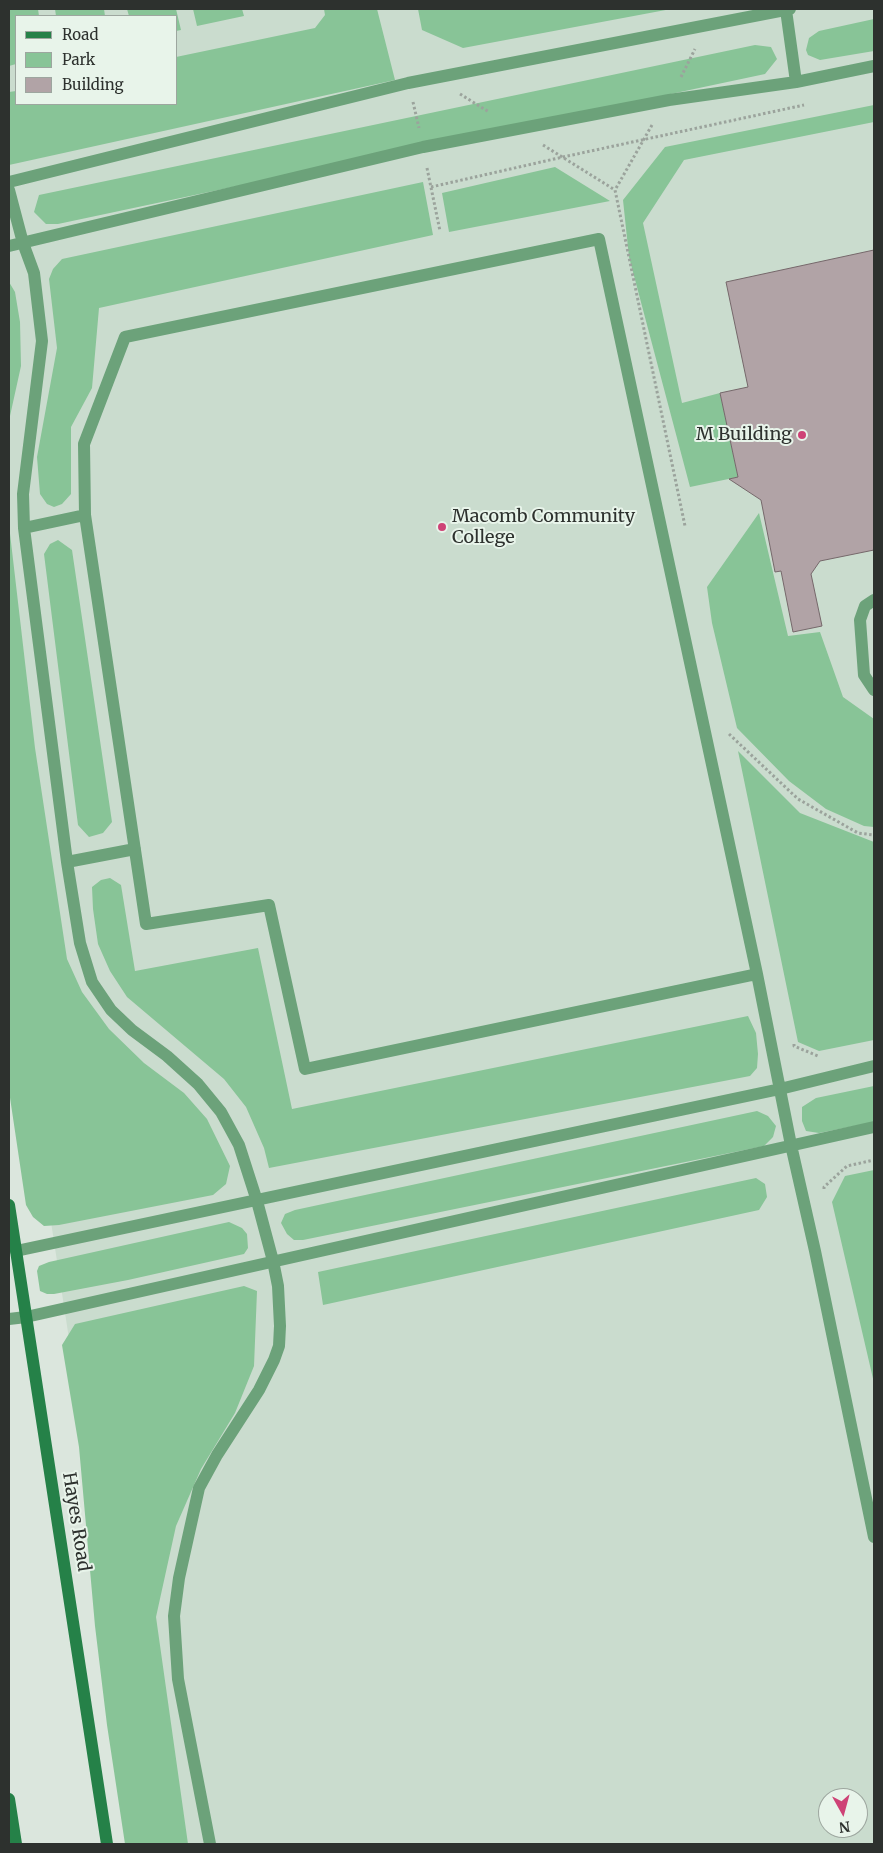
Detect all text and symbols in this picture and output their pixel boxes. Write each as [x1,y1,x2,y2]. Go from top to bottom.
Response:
legend [15,15,178,105]
text: Road [62,25,98,44]
text: Park [62,50,95,69]
text: Building [62,75,124,94]
place label: M Building [696,424,792,446]
marker: M Building [796,429,808,441]
place label: Macomb Community College [452,506,635,548]
marker: Macomb Community College [436,521,448,533]
street label: Hayes Road [57,1471,95,1573]
north arrow [818,1788,868,1838]
text: N [838,1817,851,1837]

